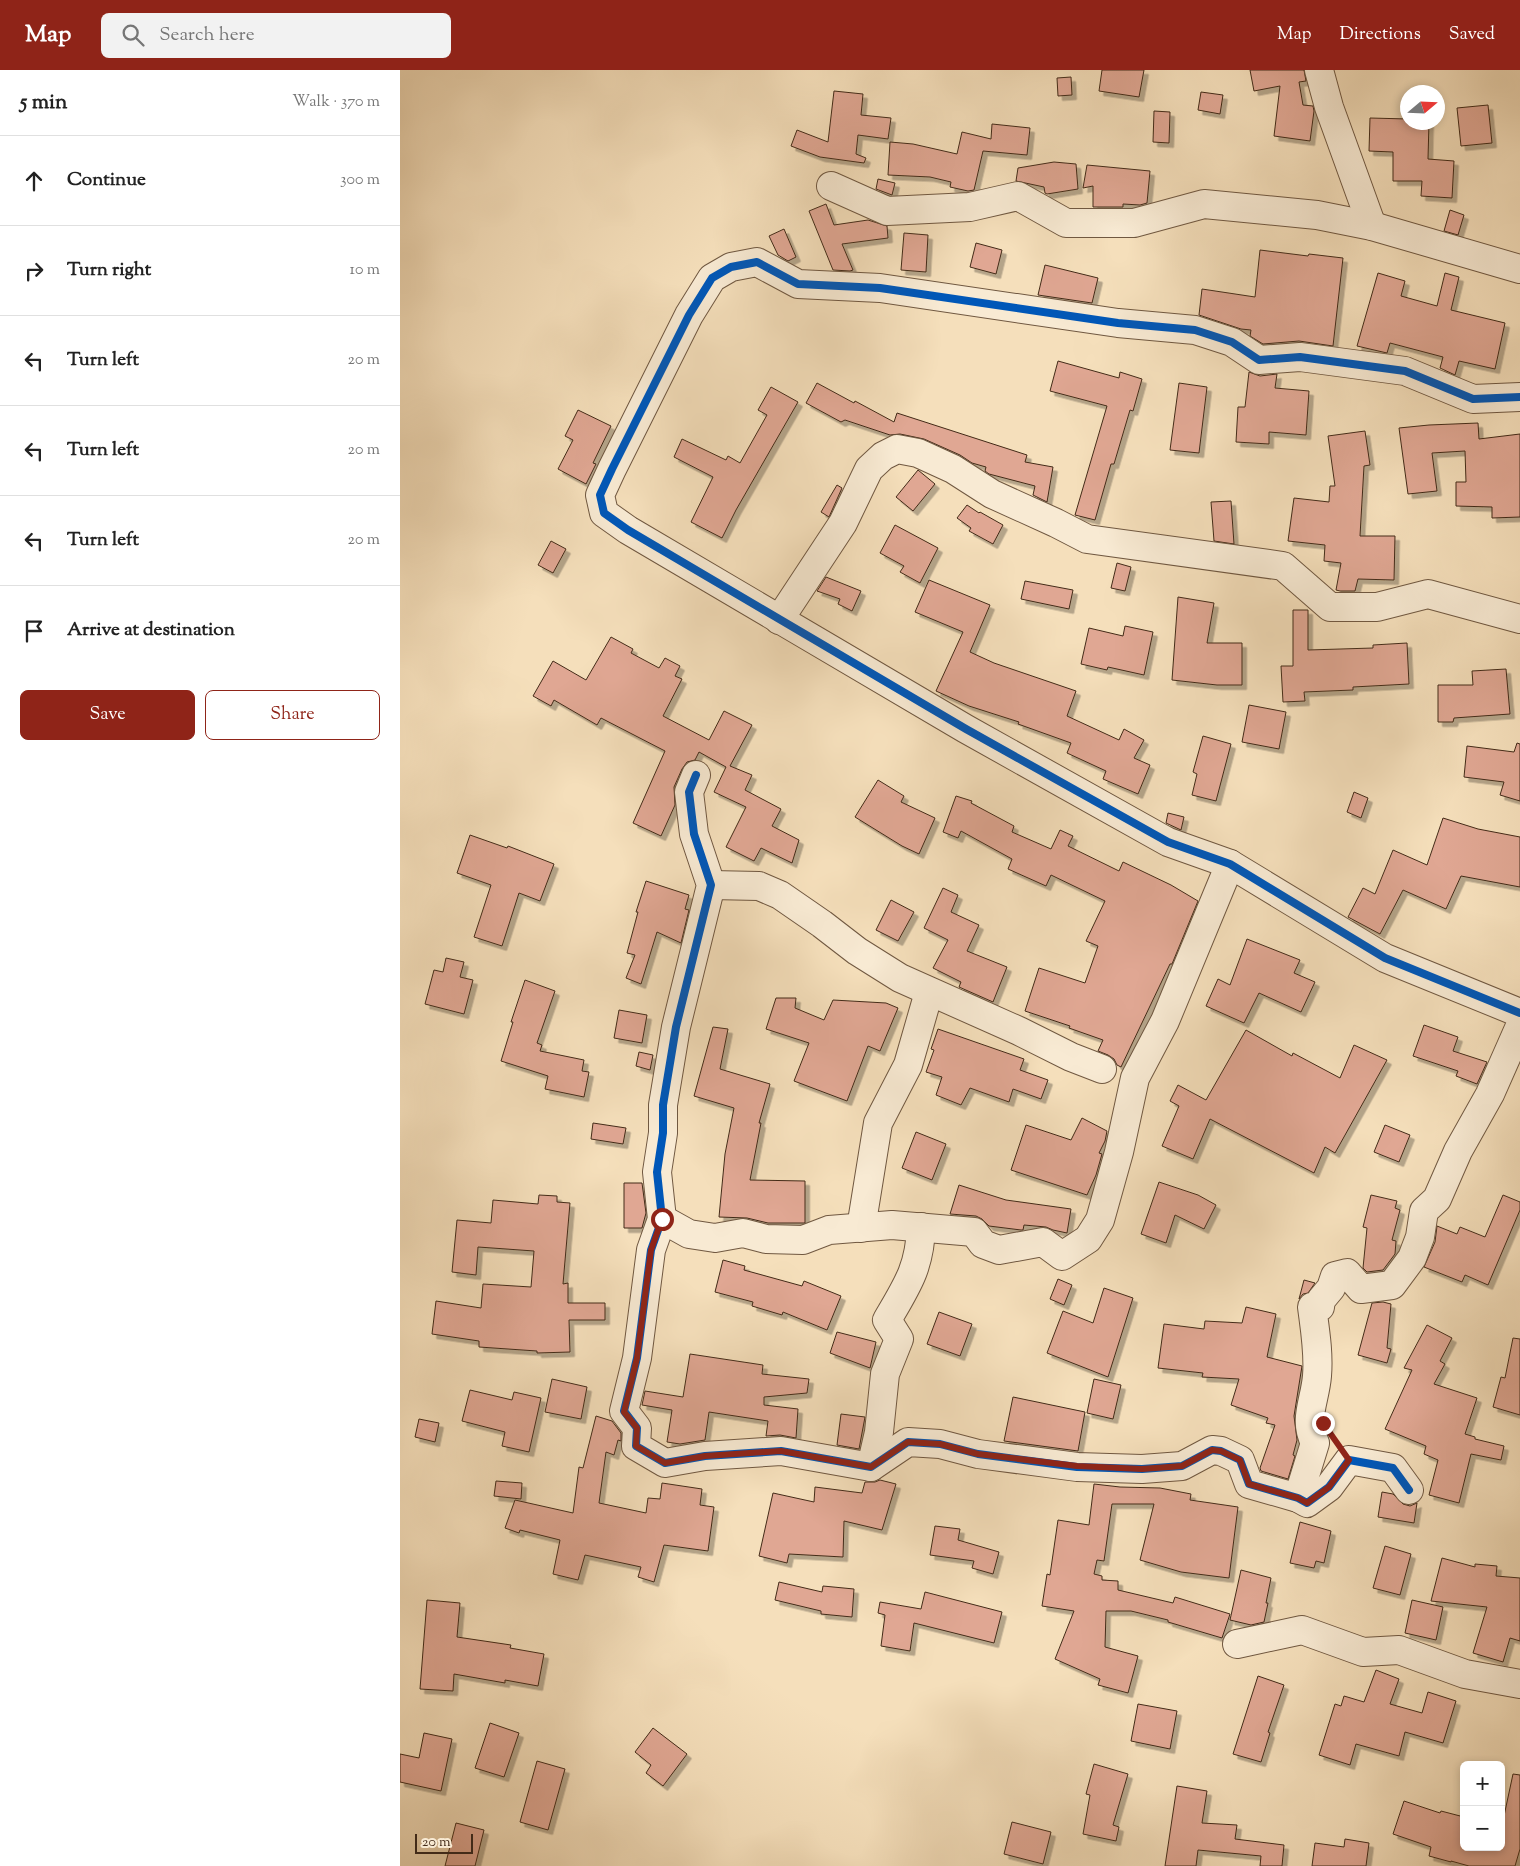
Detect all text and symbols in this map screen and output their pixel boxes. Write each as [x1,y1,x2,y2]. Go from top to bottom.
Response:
search box [101,13,451,58]
text: Map [25,18,71,52]
icon: search [119,21,147,49]
text: Search here [159,22,255,49]
text: Map [1277,22,1312,48]
text: Directions [1340,22,1421,48]
text: Saved [1449,22,1495,48]
north arrow [1400,85,1445,130]
text: 5 min [20,88,67,118]
text: Walk · 370 m [292,91,380,114]
icon: ahead [20,167,48,195]
text: Continue [67,167,146,194]
text: 300 m [340,169,380,192]
icon: right [20,257,48,285]
text: Turn right [67,257,151,284]
text: 10 m [350,259,380,282]
icon: left [20,347,48,375]
text: Turn left [67,347,139,374]
text: 20 m [347,349,380,372]
icon: left [20,437,48,465]
text: Turn left [67,437,139,464]
text: 20 m [347,439,380,462]
icon: left [20,527,48,555]
text: Turn left [67,527,139,554]
text: 20 m [347,529,380,552]
icon: arrive [20,617,48,645]
text: Arrive at destination [67,617,235,644]
button: Save [20,690,195,740]
button: Share [205,690,380,740]
route start [651,1208,674,1231]
route end [1312,1412,1335,1435]
map controls [1460,1761,1505,1851]
button: + [1460,1761,1505,1806]
button: − [1460,1806,1505,1851]
scale bar [415,1831,472,1854]
text: 20 m [422,1833,451,1853]

